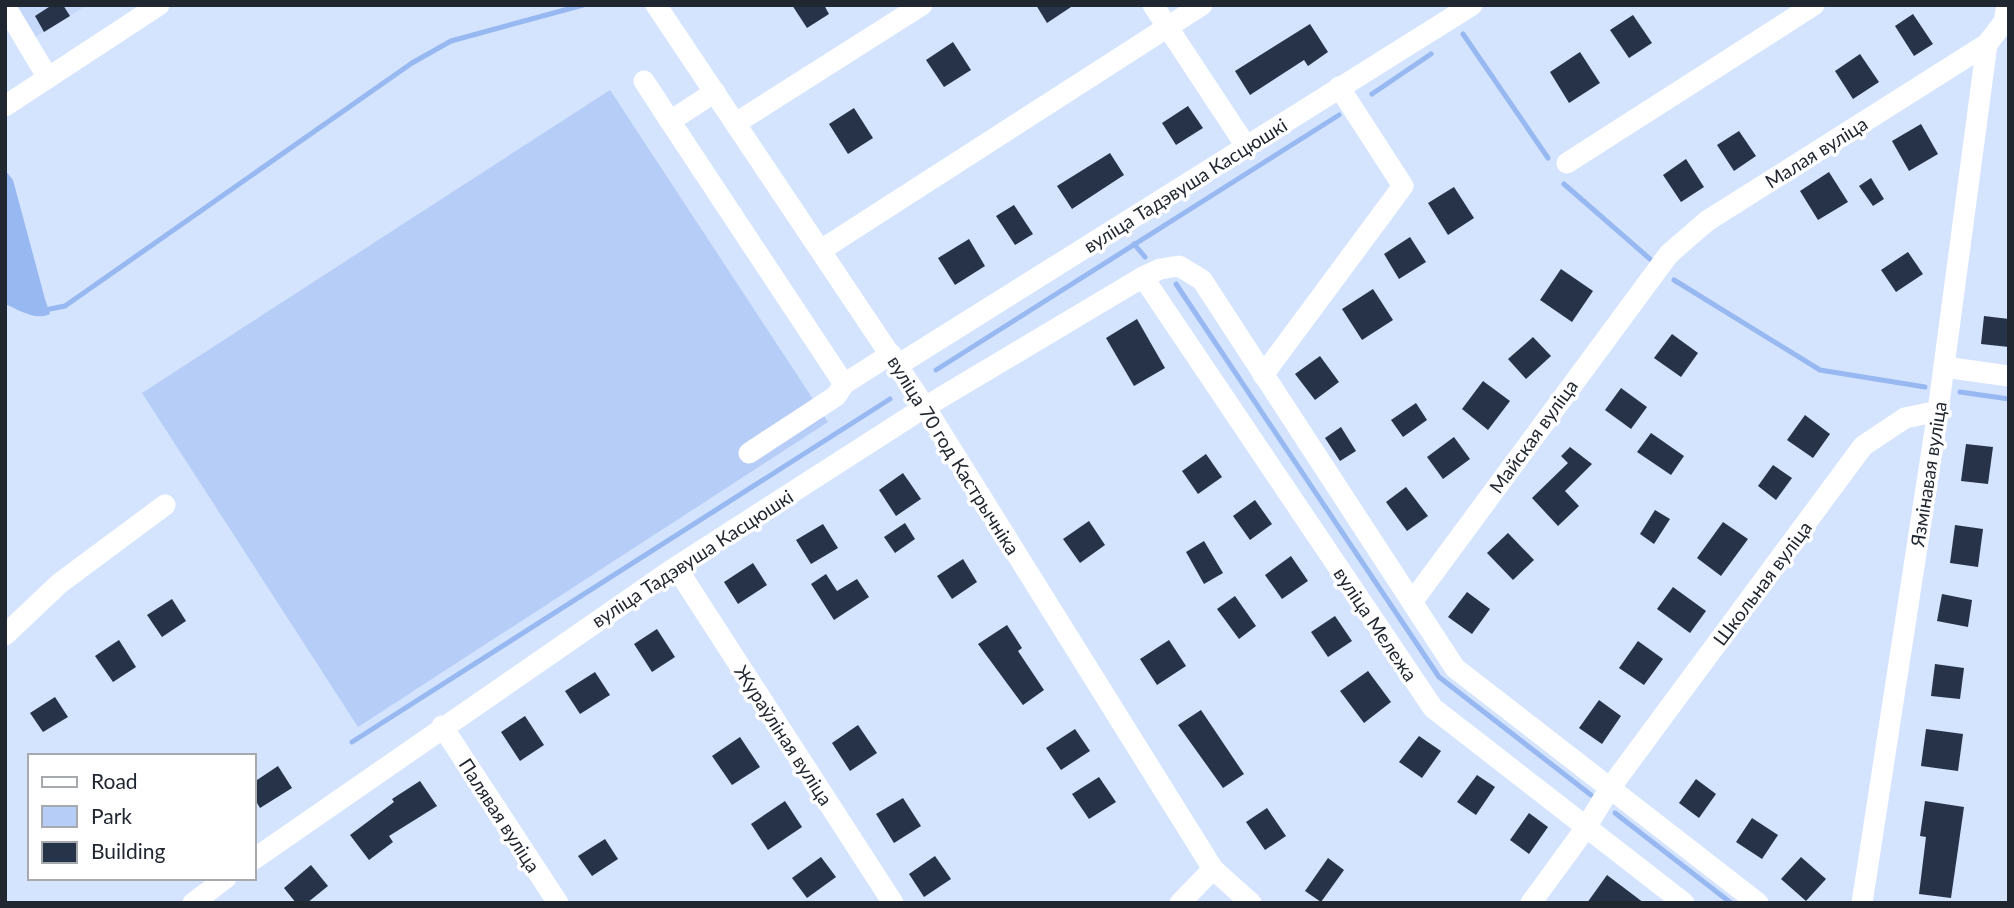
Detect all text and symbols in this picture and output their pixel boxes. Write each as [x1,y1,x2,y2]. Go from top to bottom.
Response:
street label: Малая вуліца [1761,111,1871,193]
street label: вуліца Тадэвуша Касцюшкі [1079,113,1291,257]
street label: вуліца 70 год Кастрычніка [883,351,1025,559]
street label: Майская вуліца [1484,375,1582,497]
street label: Язмінавая вуліца [1905,400,1951,549]
street label: вуліца Тадэвуша Касцюшкі [587,484,797,632]
street label: Школьная вуліца [1708,516,1816,650]
street label: вуліца Мележа [1329,563,1423,685]
street label: Жураўліная вуліца [730,661,838,809]
legend [28,754,256,880]
street label: Палявая вуліца [455,754,545,876]
text: Road [91,768,138,793]
text: Park [91,803,132,828]
text: Building [91,838,166,863]

